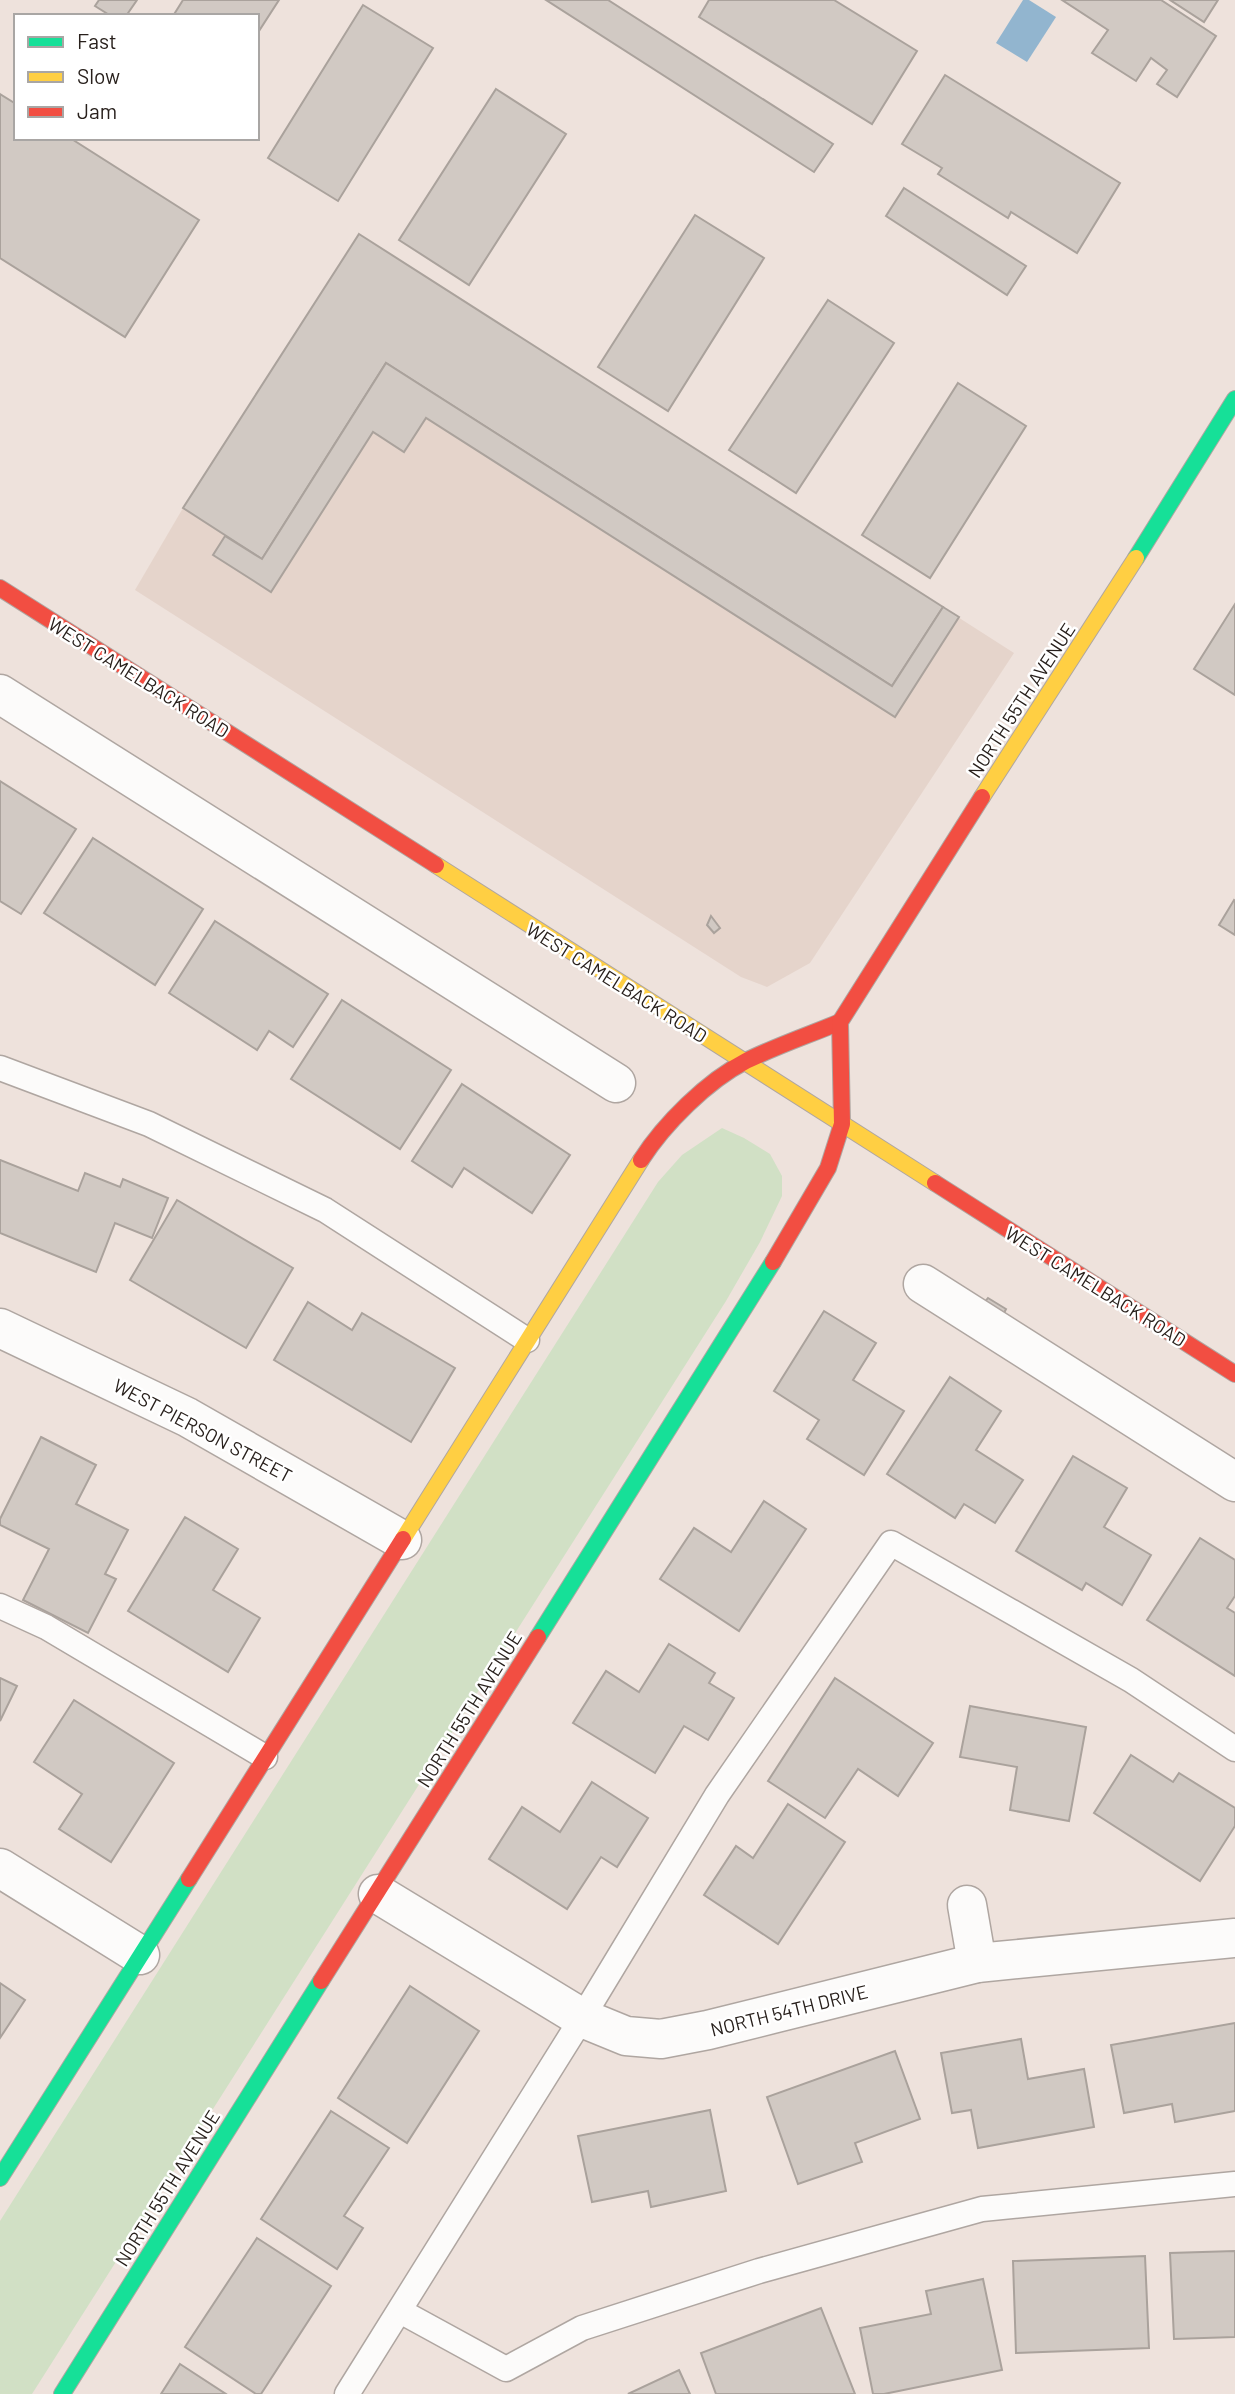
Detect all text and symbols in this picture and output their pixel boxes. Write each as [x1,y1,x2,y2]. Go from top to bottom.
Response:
legend [14,14,259,140]
text: Fast [77,28,117,53]
text: Slow [77,63,120,88]
text: Jam [77,98,117,123]
street label: WEST CAMELBACK ROAD [44,612,234,742]
street label: NORTH 55TH AVENUE [962,618,1080,782]
street label: WEST CAMELBACK ROAD [522,917,712,1047]
street label: WEST CAMELBACK ROAD [1001,1221,1191,1351]
street label: WEST PIERSON STREET [110,1373,296,1487]
street label: NORTH 55TH AVENUE [412,1627,526,1791]
street label: NORTH 54TH DRIVE [708,1979,870,2041]
street label: NORTH 55TH AVENUE [110,2106,224,2270]

